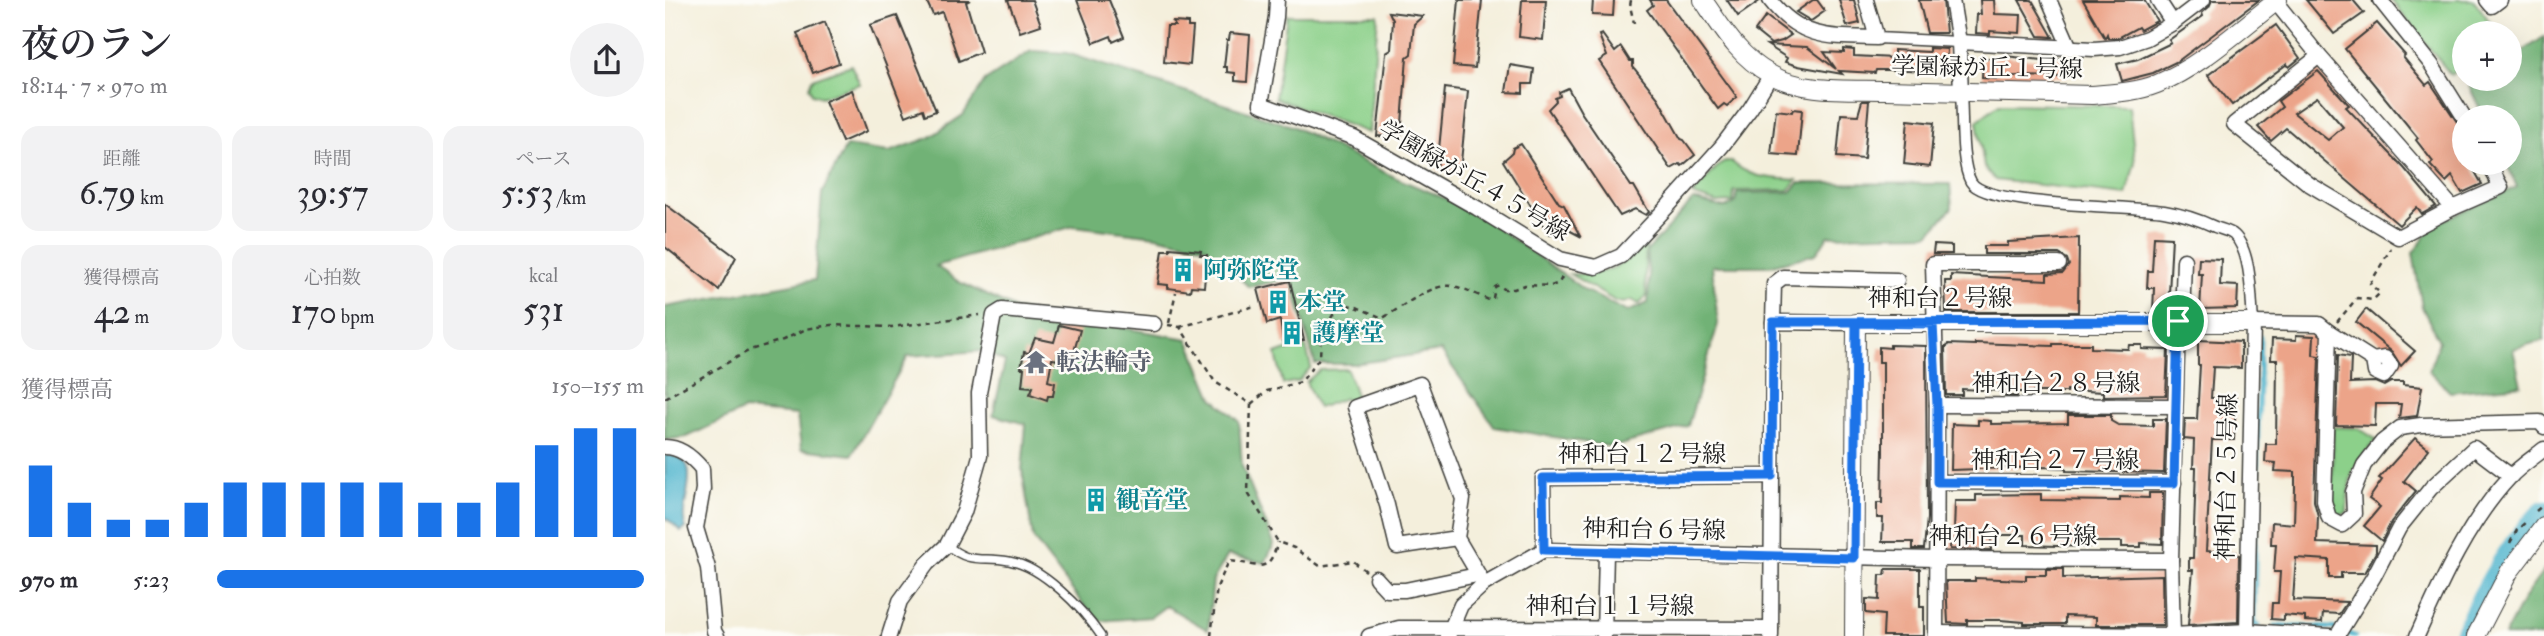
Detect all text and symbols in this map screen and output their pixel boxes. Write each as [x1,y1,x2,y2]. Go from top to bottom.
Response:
text: 夜のラン [21,21,173,69]
map controls [2452,21,2522,175]
button: + [2452,21,2522,91]
button: share [570,23,644,97]
street label: 学園緑が丘１号線 [1891,51,2083,85]
text: 18:14 · 7 × 970 m [21,71,168,100]
button: − [2452,105,2522,175]
street label: 学園緑が丘４５号線 [1373,114,1575,248]
text: 距離 [102,147,141,171]
text: 時間 [313,147,352,171]
text: ペース [515,147,572,171]
text: 6.79 [79,171,136,215]
text: 39:57 [297,171,368,215]
text: 5:53 [501,171,554,215]
text: km [136,186,164,210]
text: /km [554,186,586,210]
place label: 阿弥陀堂 [1203,255,1299,286]
building icon: 阿弥陀堂 [1169,256,1197,284]
text: kcal [529,264,558,288]
text: 獲得標高 [83,266,160,290]
text: 心拍数 [304,266,361,290]
street label: 神和台２号線 [1868,283,2012,314]
place label: 本堂 [1298,287,1346,318]
text: 531 [523,288,564,332]
building icon: 本堂 [1264,288,1292,316]
text: 42 [94,290,130,334]
text: 170 [290,290,337,334]
pin [2148,291,2208,351]
icon: arrive [2159,302,2197,340]
text: m [130,305,149,329]
text: bpm [337,305,375,329]
place label: 護摩堂 [1312,318,1384,349]
building icon: 護摩堂 [1278,319,1306,347]
place label: 転法輪寺 [1056,347,1152,378]
temple icon: 転法輪寺 [1022,348,1050,376]
street label: 神和台２８号線 [1972,368,2140,399]
text: 150–155 m [551,371,644,400]
text: 獲得標高 [21,375,113,404]
street label: 神和台２５号線 [2210,393,2244,561]
street label: 神和台１２号線 [1558,439,1726,470]
street label: 神和台２７号線 [1971,445,2139,476]
place label: 観音堂 [1116,485,1188,516]
building icon: 観音堂 [1082,486,1110,514]
street label: 神和台６号線 [1582,513,1726,547]
street label: 神和台２６号線 [1929,521,2097,552]
text: 970 m [21,565,78,594]
text: 5:23 [133,565,169,594]
street label: 神和台１１号線 [1526,591,1694,622]

